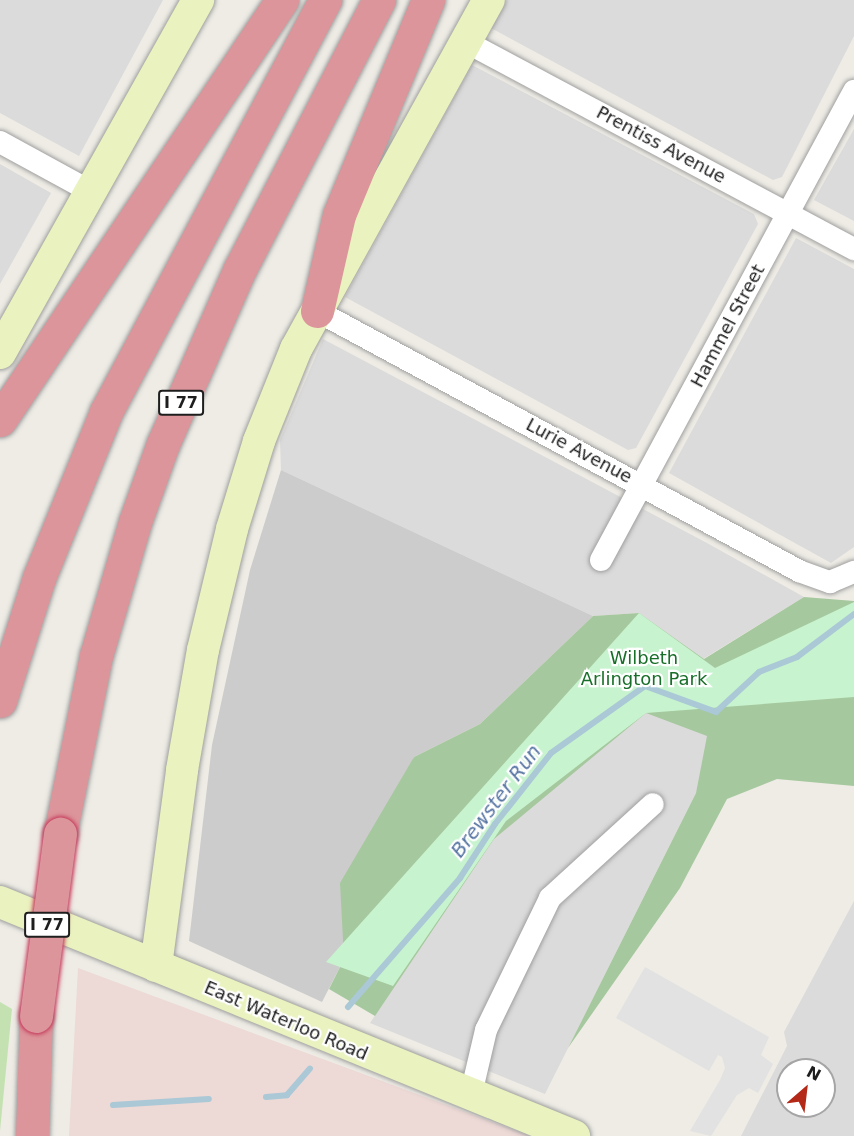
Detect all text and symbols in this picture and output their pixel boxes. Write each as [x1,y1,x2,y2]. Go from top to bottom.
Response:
street label: Prentiss Avenue [593,102,729,188]
street label: Hammel Street [687,261,769,391]
road number: I 77 [157,390,205,416]
street label: Lurie Avenue [522,414,636,488]
park label: Wilbeth Arlington Park [581,648,707,690]
water label: Brewster Run [446,740,546,862]
road number: I 77 [23,912,71,938]
street label: East Waterloo Road [201,977,371,1065]
north arrow [776,1058,836,1118]
text: N [803,1062,824,1085]

